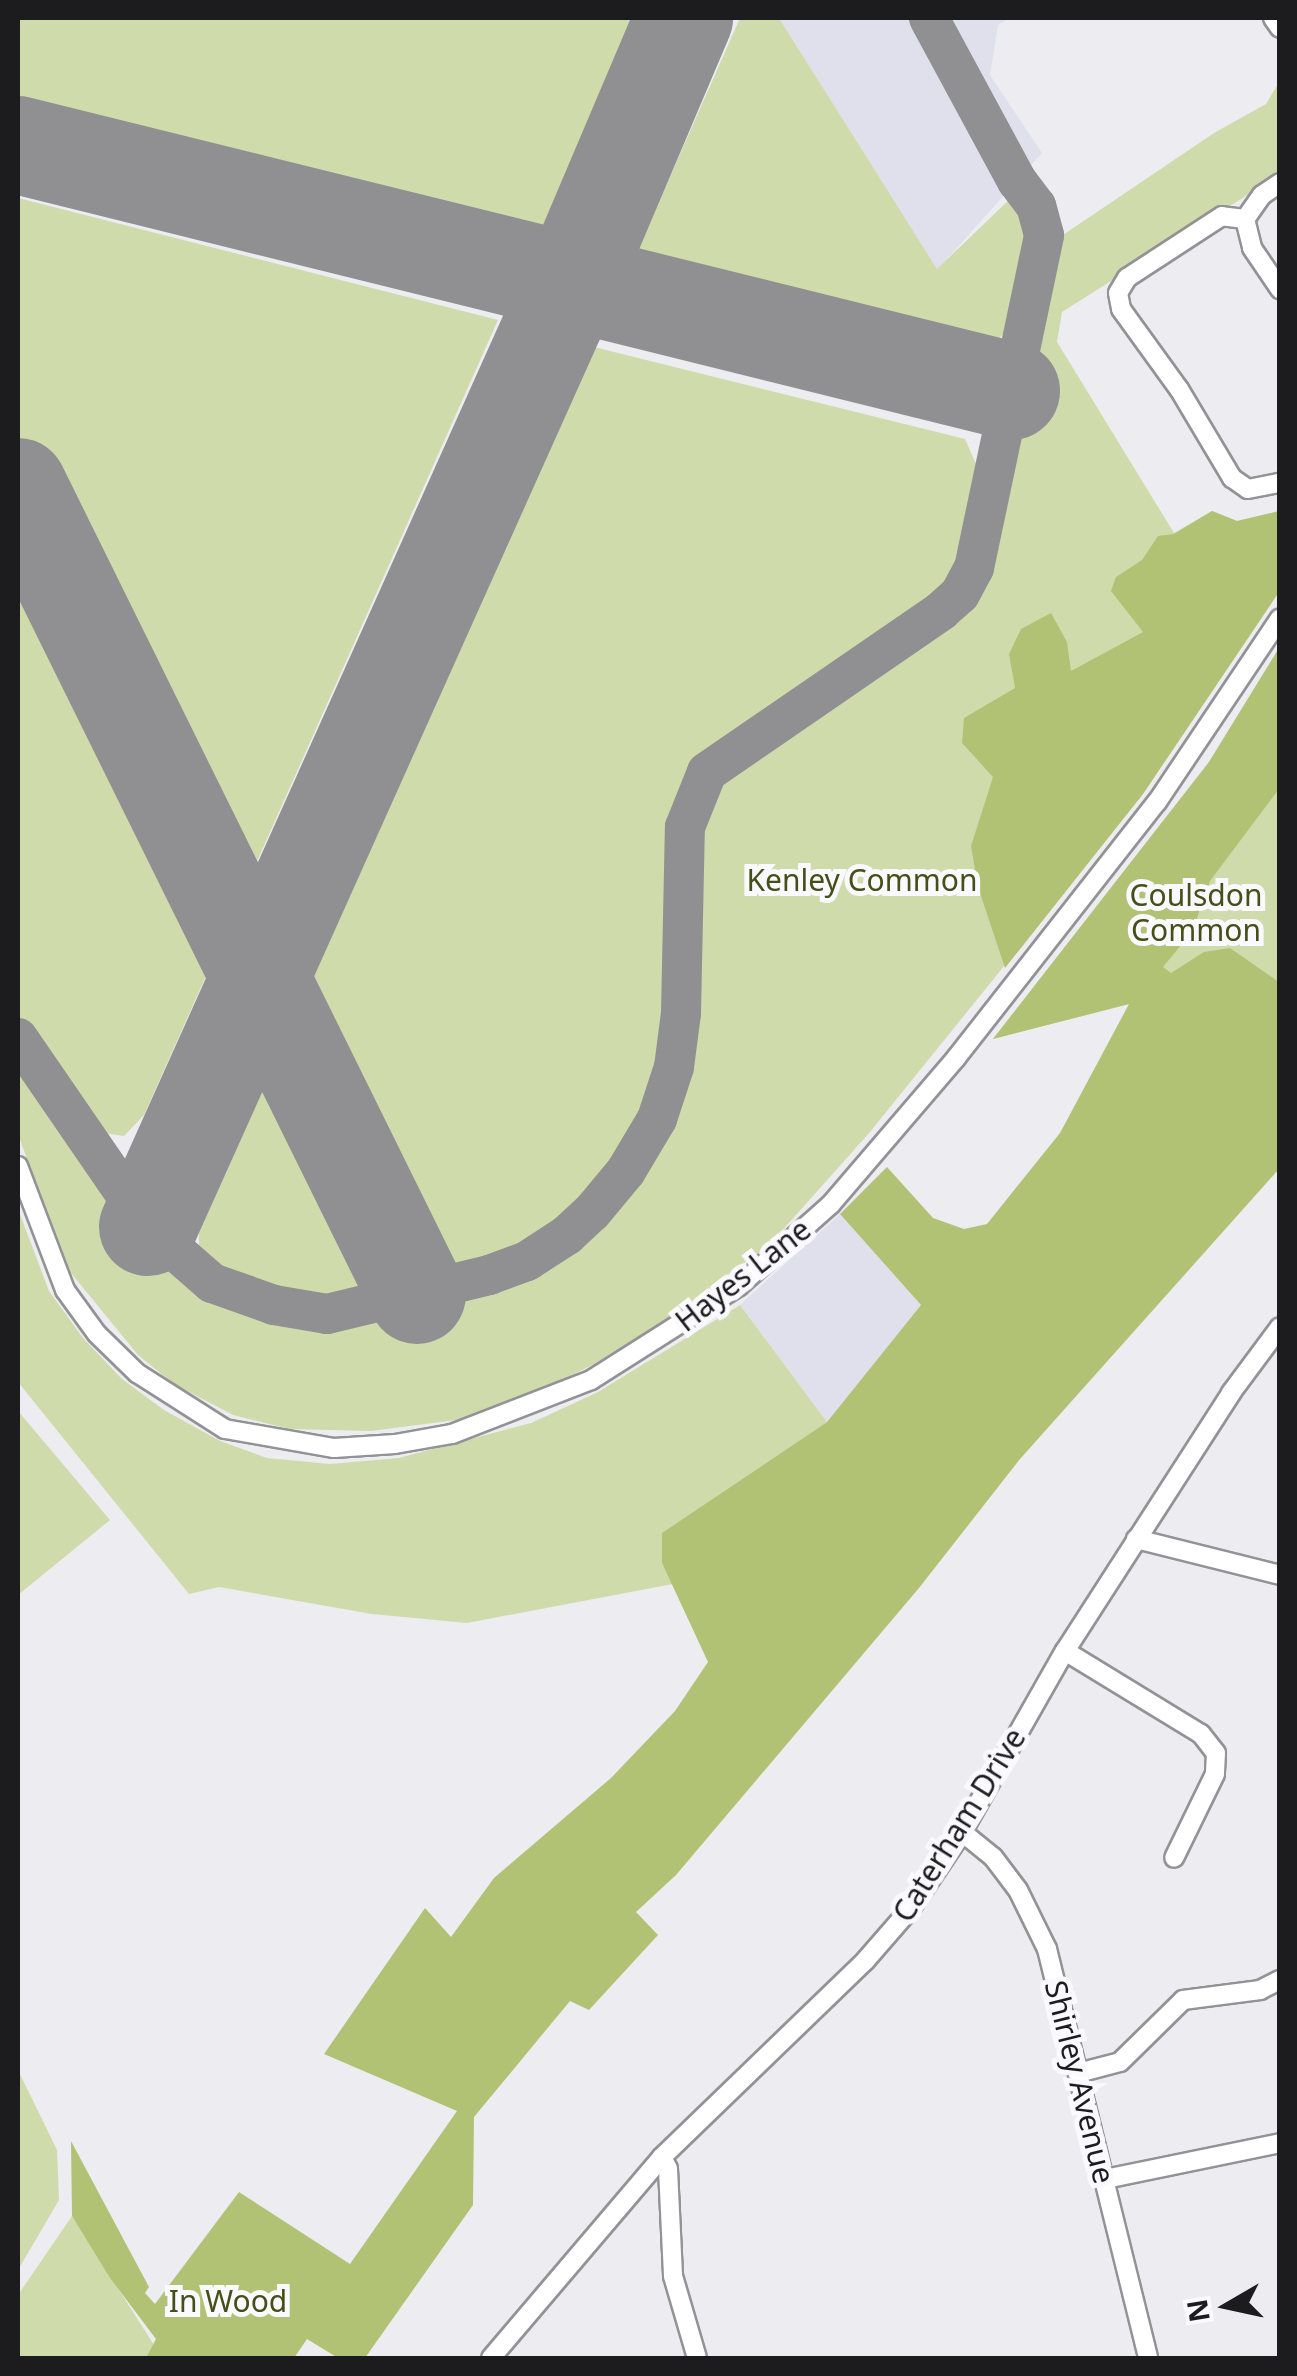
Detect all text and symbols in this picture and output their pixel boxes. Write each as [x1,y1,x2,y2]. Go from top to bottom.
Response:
park label: Kenley Common [746,862,978,898]
park label: Coulsdon Common [1130,877,1262,948]
street label: Hayes Lane [668,1211,818,1339]
street label: Caterham Drive [885,1722,1033,1928]
street label: Shirley Avenue [1037,1977,1123,2187]
north arrow [1177,2256,1277,2356]
park label: In Wood [169,2283,287,2319]
text: N [1177,2296,1218,2325]

